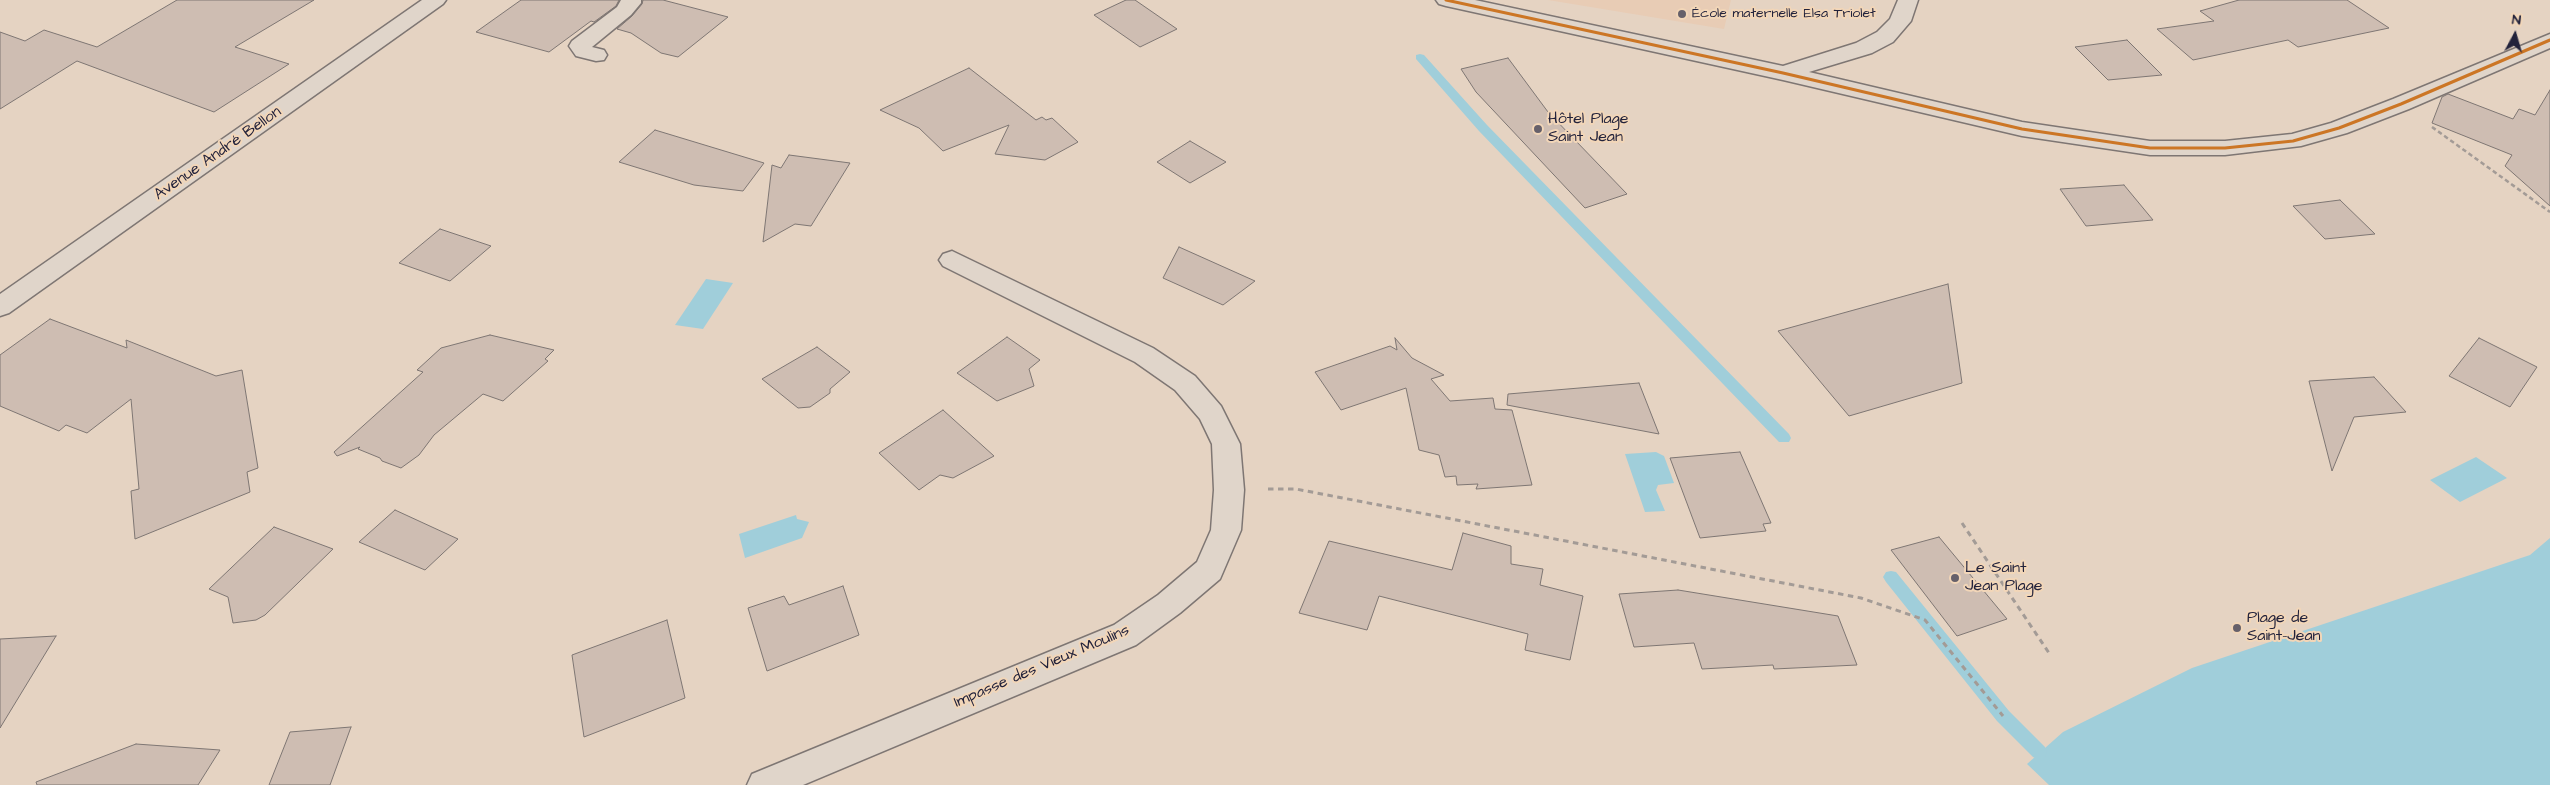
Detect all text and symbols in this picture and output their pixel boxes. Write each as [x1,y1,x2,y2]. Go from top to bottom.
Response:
place label: École maternelle Elsa Triolet [1692,6,1876,22]
marker: École maternelle Elsa Triolet [1676,8,1688,20]
north arrow [2490,10,2540,60]
text: N [2511,10,2522,30]
street label: Avenue André Bellon [151,103,285,205]
place label: Hôtel Plage Saint Jean [1548,110,1629,148]
marker: Hôtel Plage Saint Jean [1532,123,1544,135]
place label: Le Saint Jean Plage [1965,559,2042,597]
marker: Le Saint Jean Plage [1949,572,1961,584]
place label: Plage de Saint-Jean [2247,609,2321,647]
street label: Impasse des Vieux Moulins [951,621,1133,713]
marker: Plage de Saint-Jean [2231,622,2243,634]

